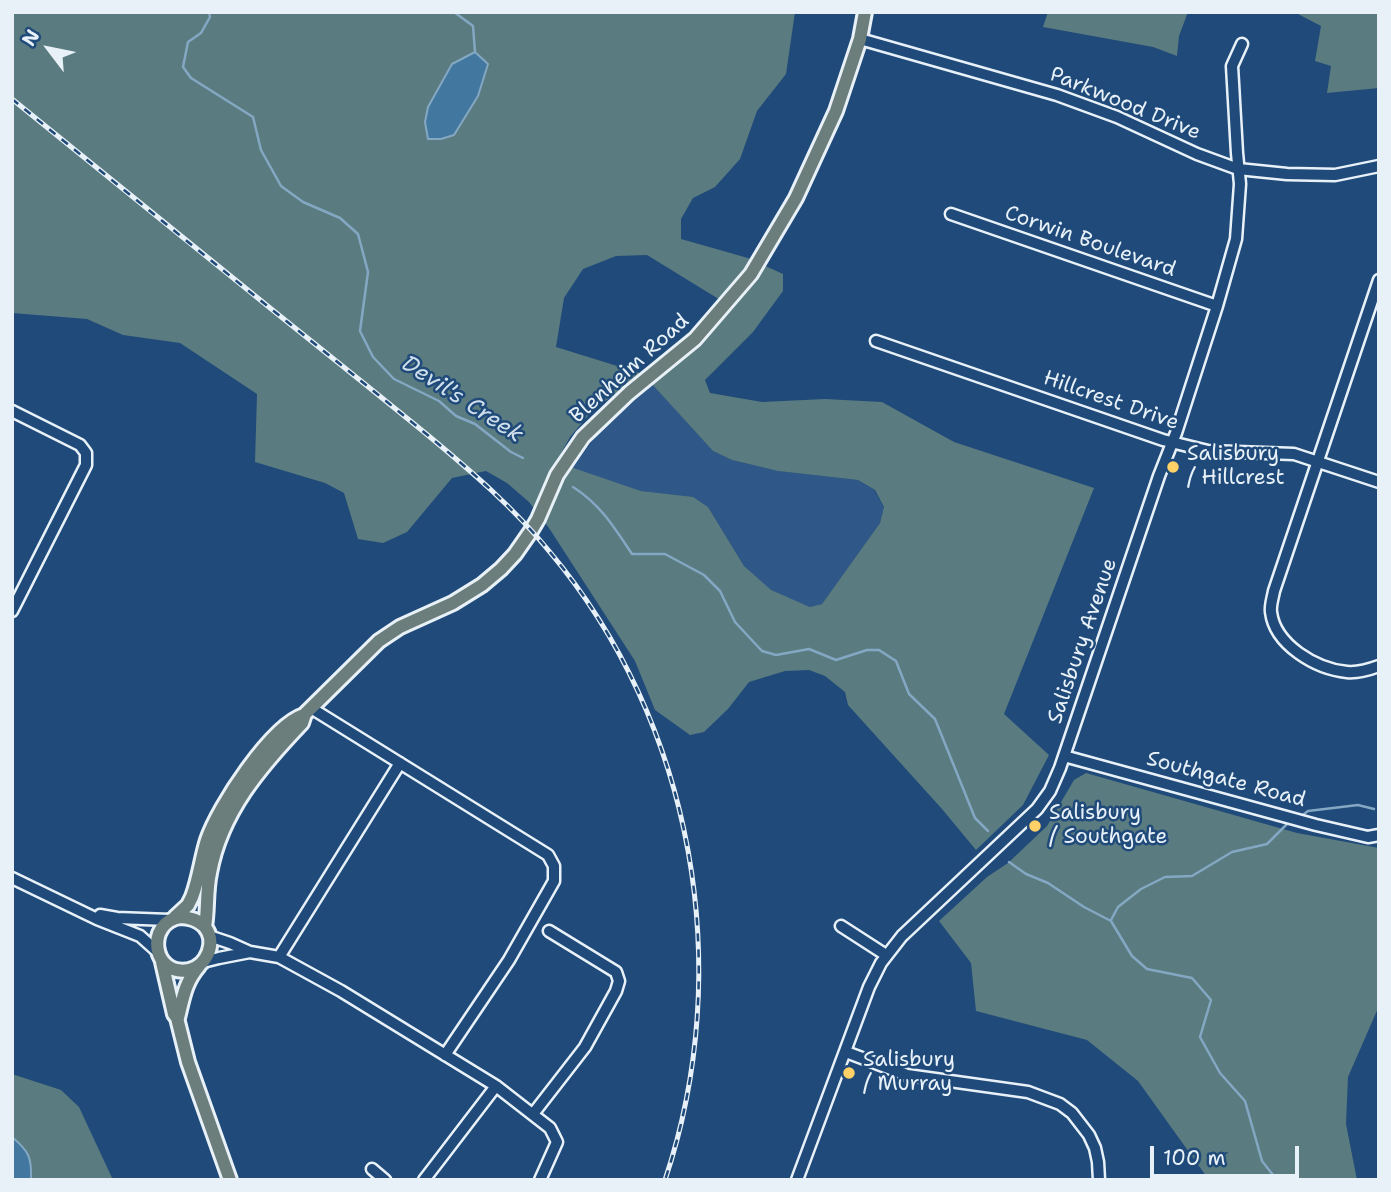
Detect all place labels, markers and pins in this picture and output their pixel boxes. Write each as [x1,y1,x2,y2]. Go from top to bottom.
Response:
place label: Salisbury / Hillcrest [1187,442,1285,492]
marker: Salisbury / Hillcrest [1165,459,1181,475]
place label: Salisbury / Southgate [1049,801,1167,851]
marker: Salisbury / Southgate [1027,818,1043,834]
place label: Salisbury / Murray [863,1048,955,1098]
marker: Salisbury / Murray [841,1065,857,1081]

